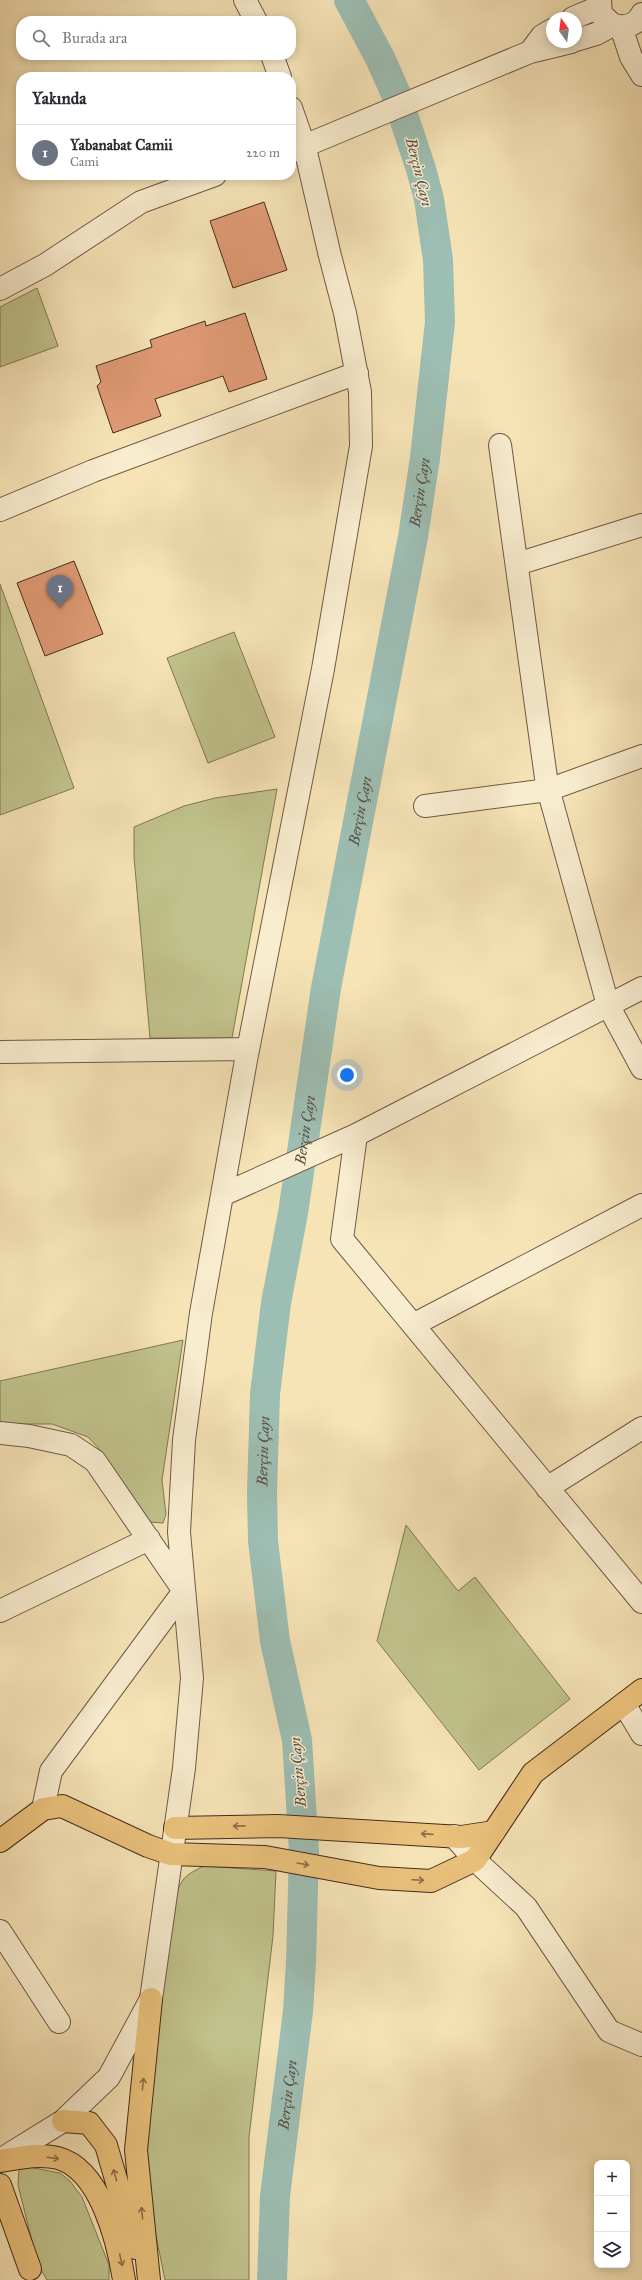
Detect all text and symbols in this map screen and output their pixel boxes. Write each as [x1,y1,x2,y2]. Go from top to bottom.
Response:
north arrow [546,12,582,48]
search box [16,16,296,60]
icon: search [30,27,52,49]
text: Burada ara [62,29,127,47]
text: Yakında [32,88,86,109]
water label: Berçin Çayı [402,135,436,209]
text: Yabanabat Camii [70,136,173,154]
text: 1 [42,145,48,161]
text: 220 m [246,145,280,161]
text: Cami [70,154,99,170]
water label: Berçin Çayı [405,456,434,529]
pin: 1 [47,575,73,608]
water label: Berçin Çayı [344,774,376,848]
your location [337,1065,357,1085]
water label: Berçin Çayı [291,1094,319,1167]
water label: Berçin Çayı [253,1415,273,1487]
water label: Berçin Çayı [286,1736,310,1809]
one-way arrow [233,1823,246,1830]
one-way arrow [421,1830,434,1837]
one-way arrow [297,1860,310,1868]
one-way arrow [411,1876,424,1883]
water label: Berçin Çayı [274,2058,301,2132]
one-way arrow [139,2078,147,2091]
one-way arrow [46,2154,59,2162]
map controls [594,2160,630,2268]
button: + [594,2160,630,2196]
one-way arrow [111,2169,118,2182]
button: − [594,2196,630,2232]
one-way arrow [139,2207,146,2220]
button: layers [594,2232,630,2268]
one-way arrow [117,2253,125,2266]

